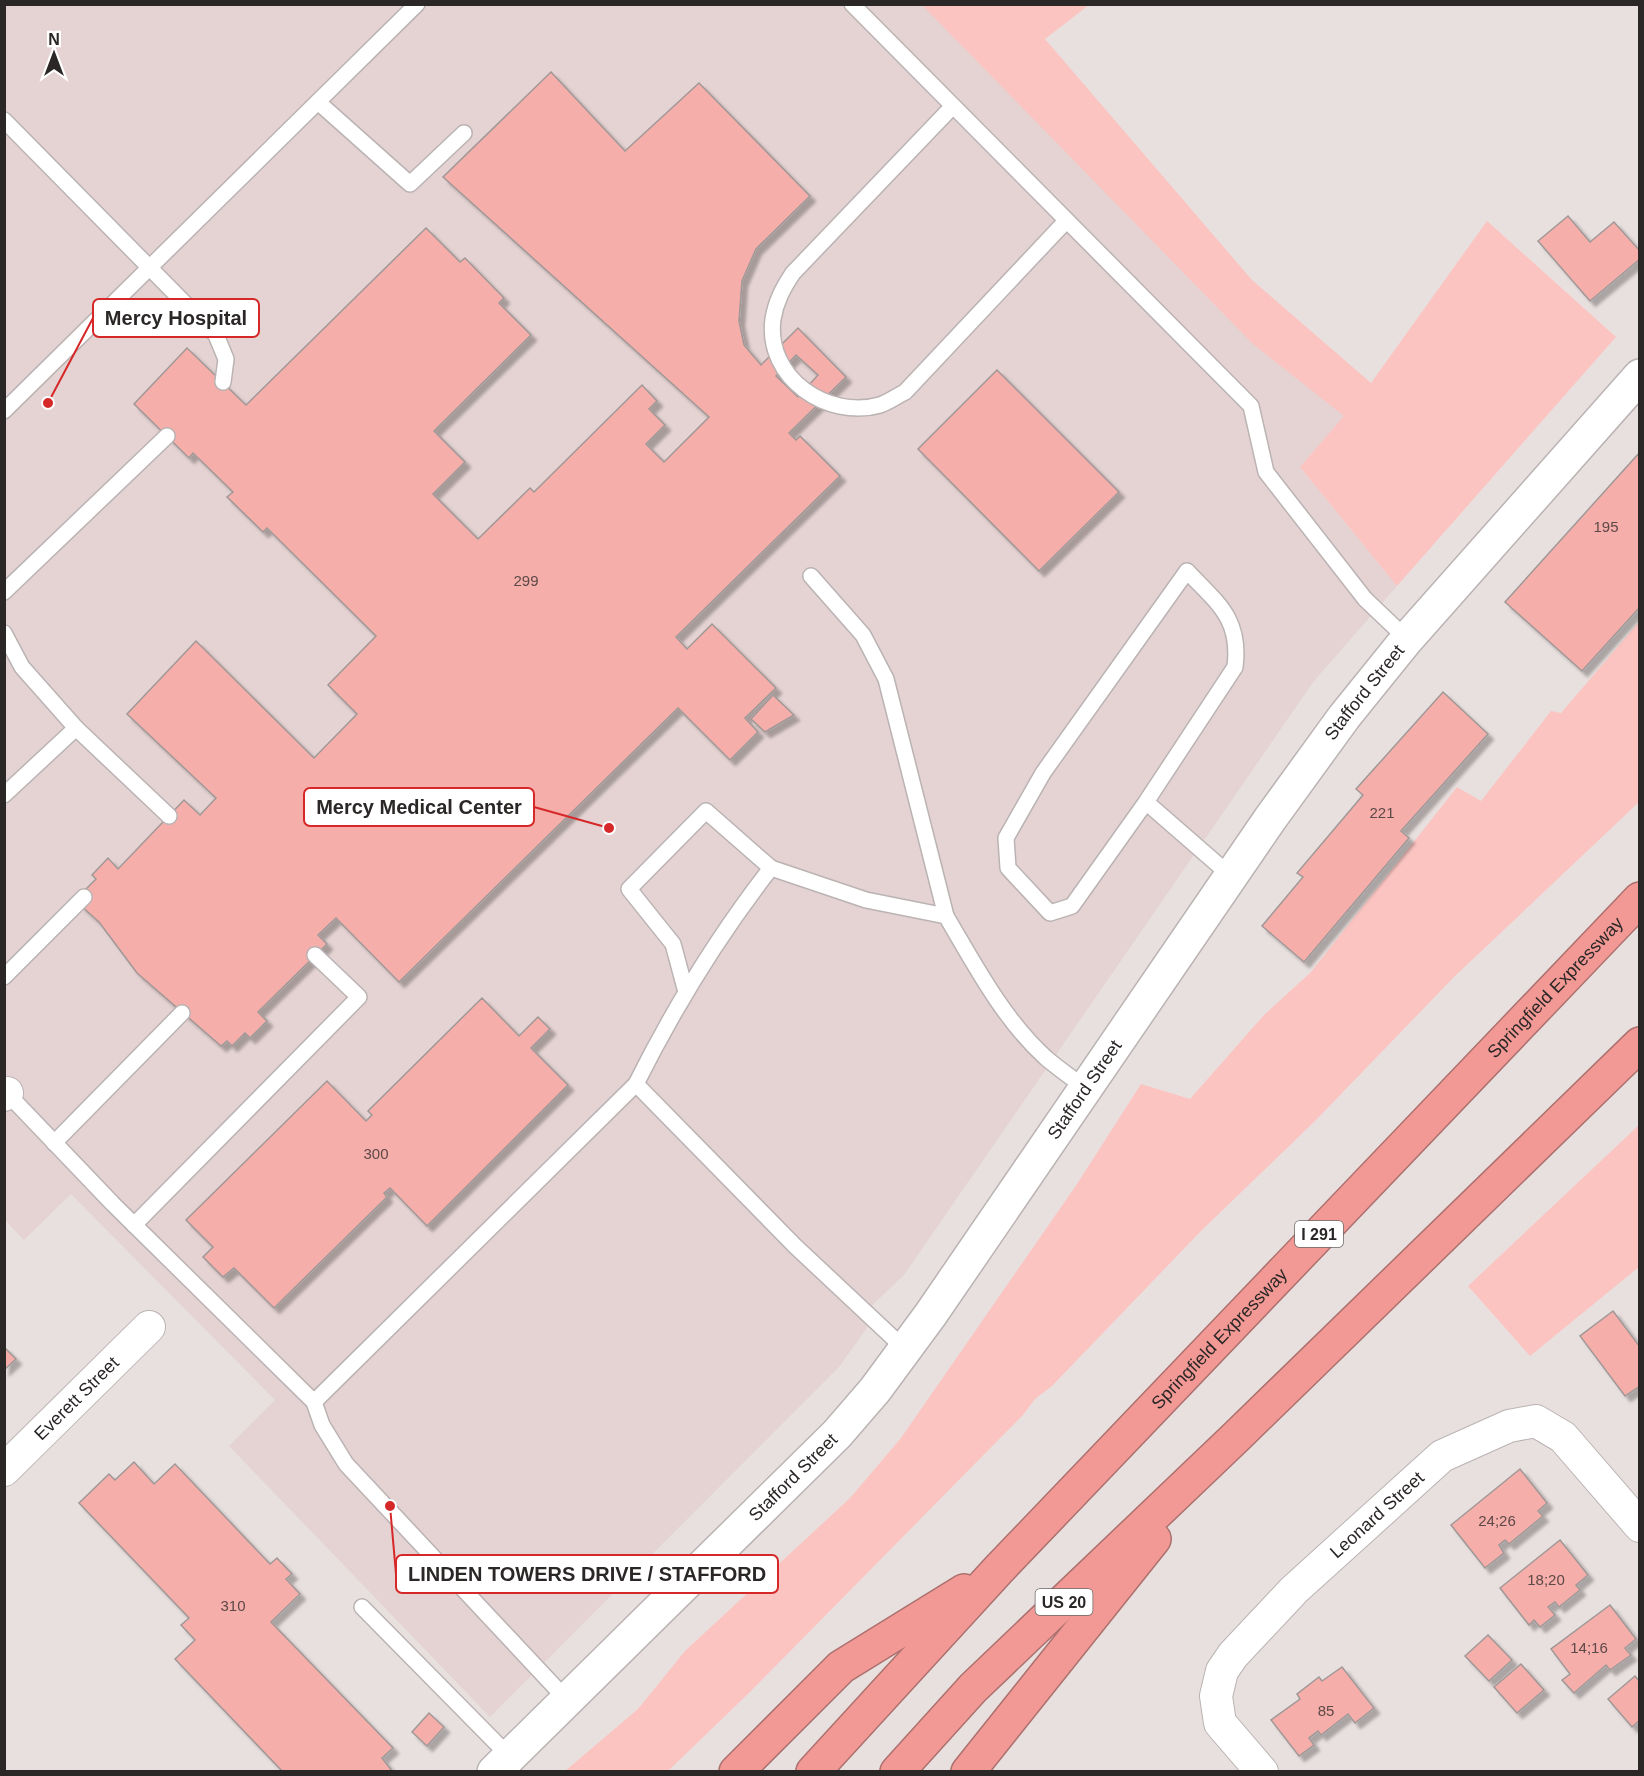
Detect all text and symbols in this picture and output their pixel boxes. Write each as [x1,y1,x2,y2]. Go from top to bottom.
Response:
north arrow [24,24,84,84]
text: N [48,31,60,48]
callout: Mercy Hospital [93,299,259,337]
text: Mercy Hospital [105,307,247,329]
house number: 195 [1593,518,1619,535]
house number: 299 [513,572,539,589]
street label: Stafford Street [1321,641,1408,744]
callout: Mercy Medical Center [304,788,534,826]
text: Mercy Medical Center [316,796,522,818]
house number: 221 [1369,804,1395,821]
street label: Springfield Expressway [1483,913,1627,1062]
street label: Stafford Street [1044,1036,1126,1143]
house number: 300 [363,1145,389,1162]
road number: I 291 [1295,1221,1343,1247]
street label: Springfield Expressway [1147,1264,1291,1413]
street label: Everett Street [30,1353,123,1444]
street label: Stafford Street [745,1429,841,1525]
street label: Leonard Street [1326,1467,1428,1562]
house number: 24;26 [1478,1512,1516,1529]
callout: LINDEN TOWERS DRIVE / STAFFORD [396,1555,778,1593]
text: LINDEN TOWERS DRIVE / STAFFORD [408,1563,766,1585]
house number: 18;20 [1527,1571,1565,1588]
road number: US 20 [1036,1589,1092,1615]
house number: 310 [220,1597,246,1614]
house number: 14;16 [1570,1639,1608,1656]
house number: 85 [1318,1702,1334,1719]

